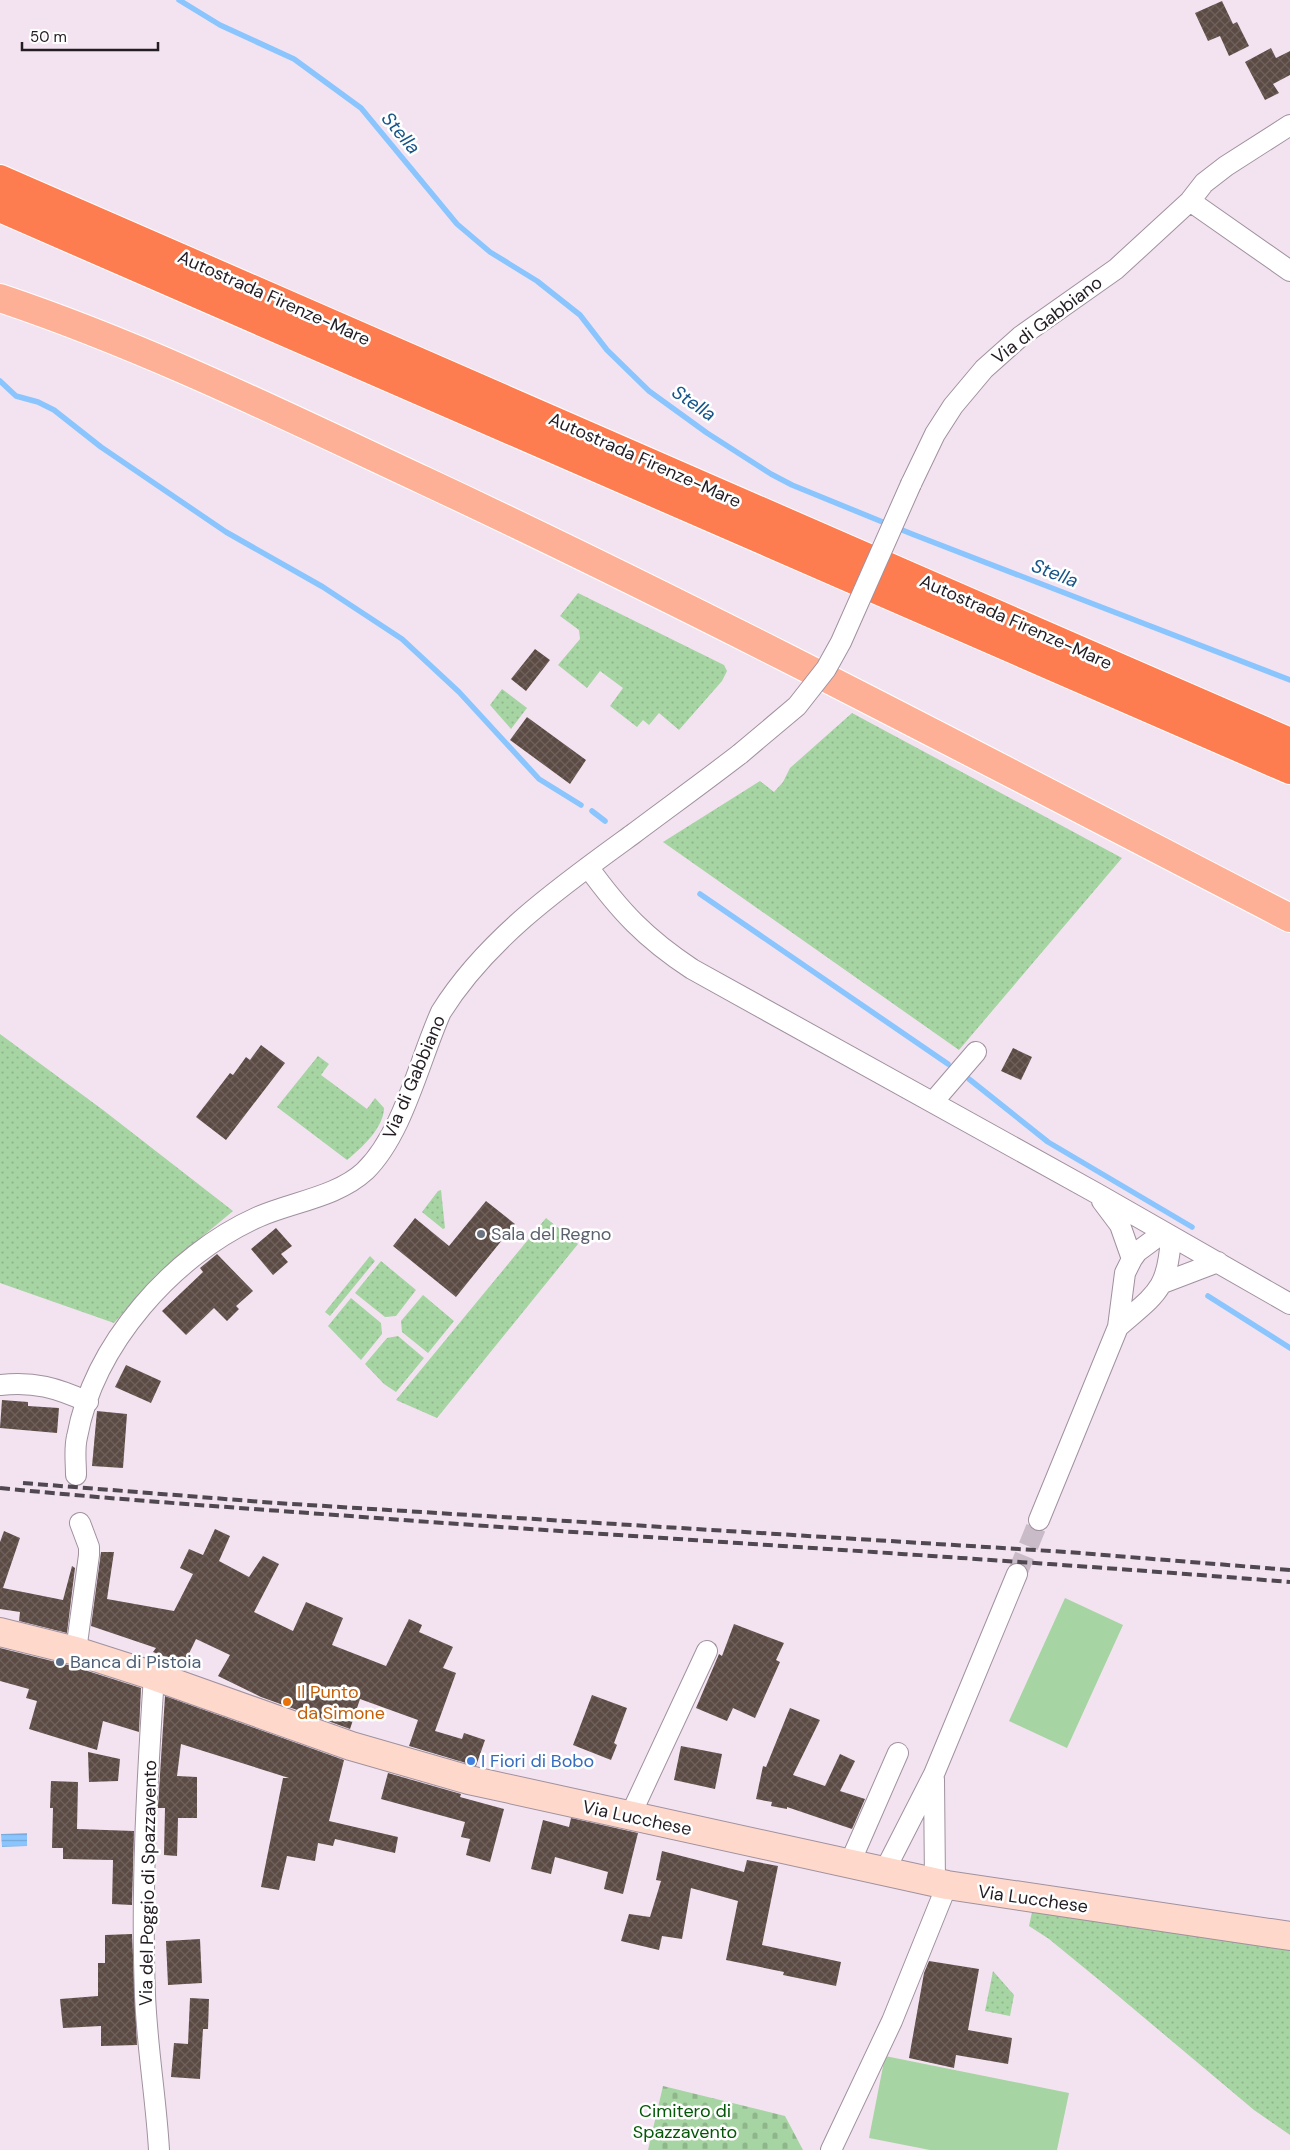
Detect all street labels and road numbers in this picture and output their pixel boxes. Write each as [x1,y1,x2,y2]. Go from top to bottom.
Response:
street label: Autostrada Firenze-Mare [174,245,374,351]
street label: Via di Gabbiano [987,271,1107,369]
street label: Autostrada Firenze-Mare [545,407,745,513]
street label: Autostrada Firenze-Mare [916,569,1116,675]
street label: Via di Gabbiano [377,1011,451,1143]
street label: Via del Poggio di Spazzavento [134,1760,162,2006]
street label: Via Lucchese [580,1795,694,1841]
street label: Via Lucchese [976,1879,1090,1919]

